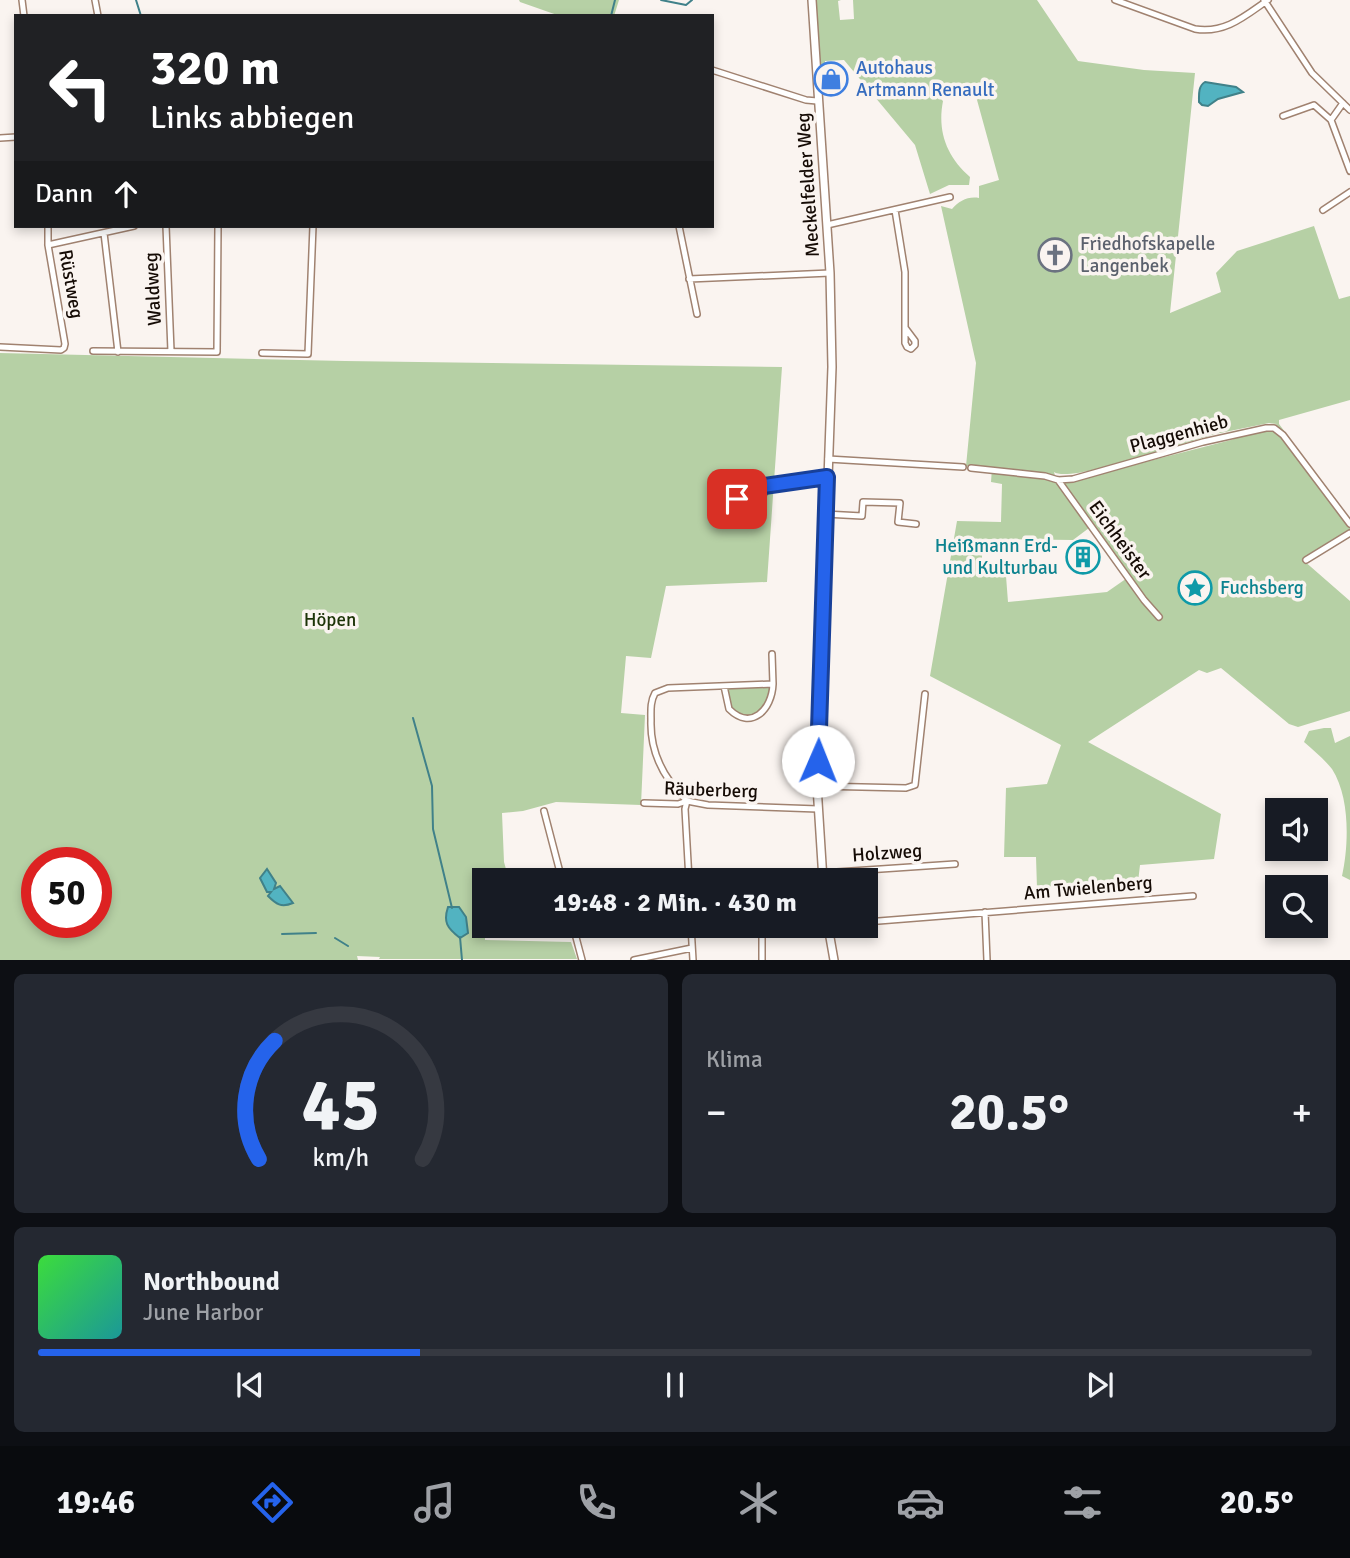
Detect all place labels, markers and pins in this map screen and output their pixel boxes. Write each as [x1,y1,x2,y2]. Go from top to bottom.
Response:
place label: Autohaus Artmann Renault [856,56,995,102]
shop icon: Autohaus Artmann Renault [812,60,850,98]
place label: Friedhofskapelle Langenbek [1080,232,1215,278]
church icon: Friedhofskapelle Langenbek [1036,236,1074,274]
pin [707,469,767,529]
place label: Heißmann Erd- und Kulturbau [935,534,1058,580]
building icon: Heißmann Erd- und Kulturbau [1064,538,1102,576]
place icon: Fuchsberg [1176,569,1214,607]
place label: Fuchsberg [1220,576,1304,600]

